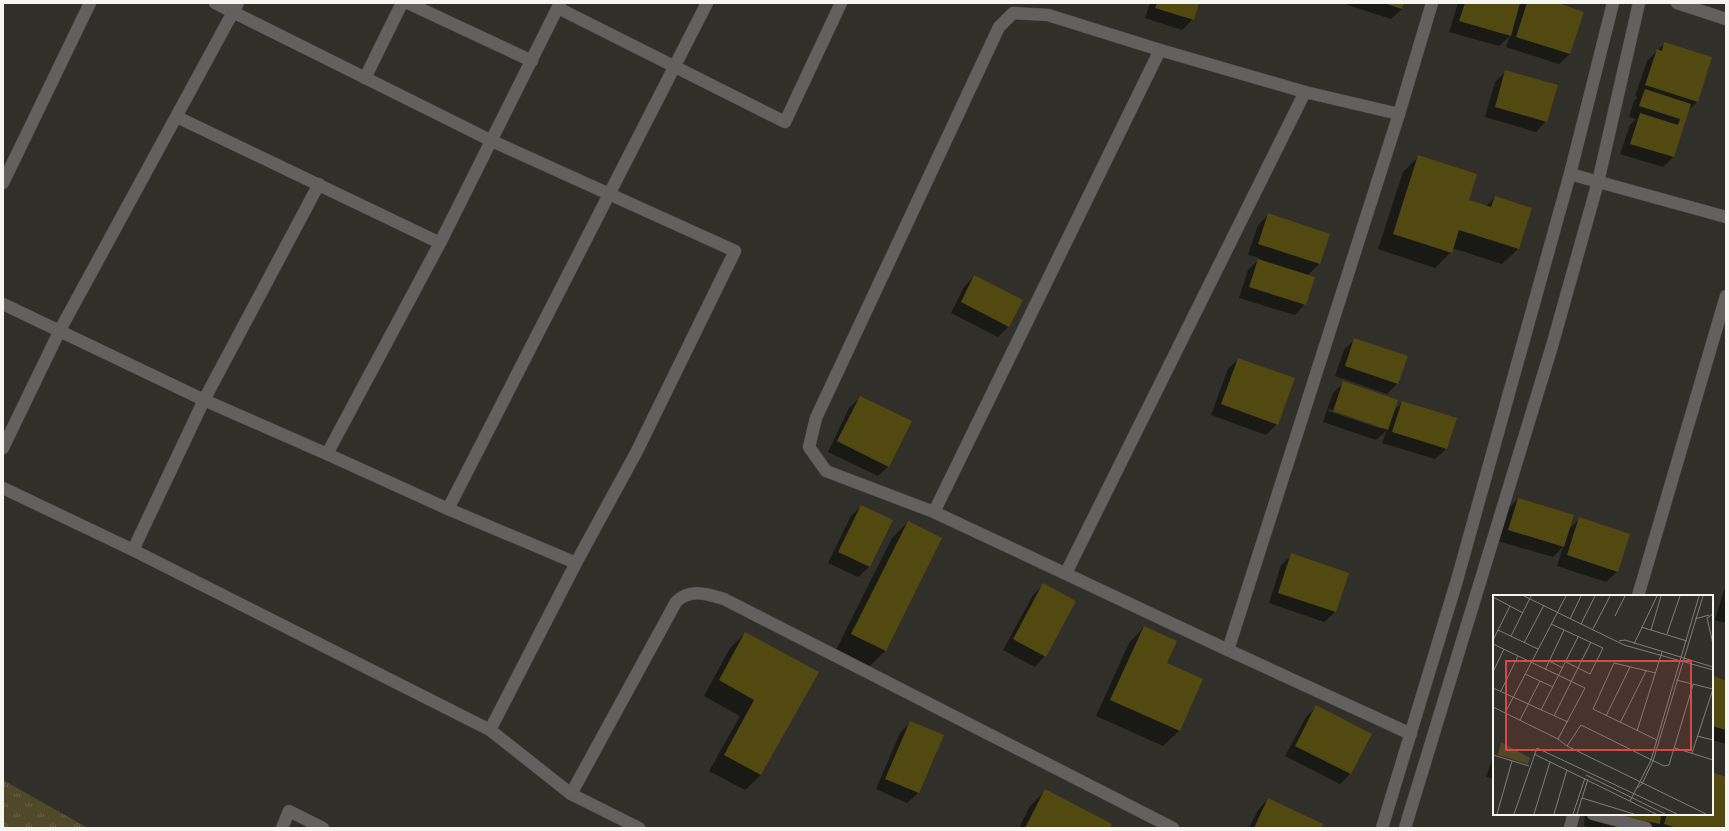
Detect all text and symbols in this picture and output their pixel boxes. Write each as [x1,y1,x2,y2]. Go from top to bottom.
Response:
inset map [1493,595,1713,815]

